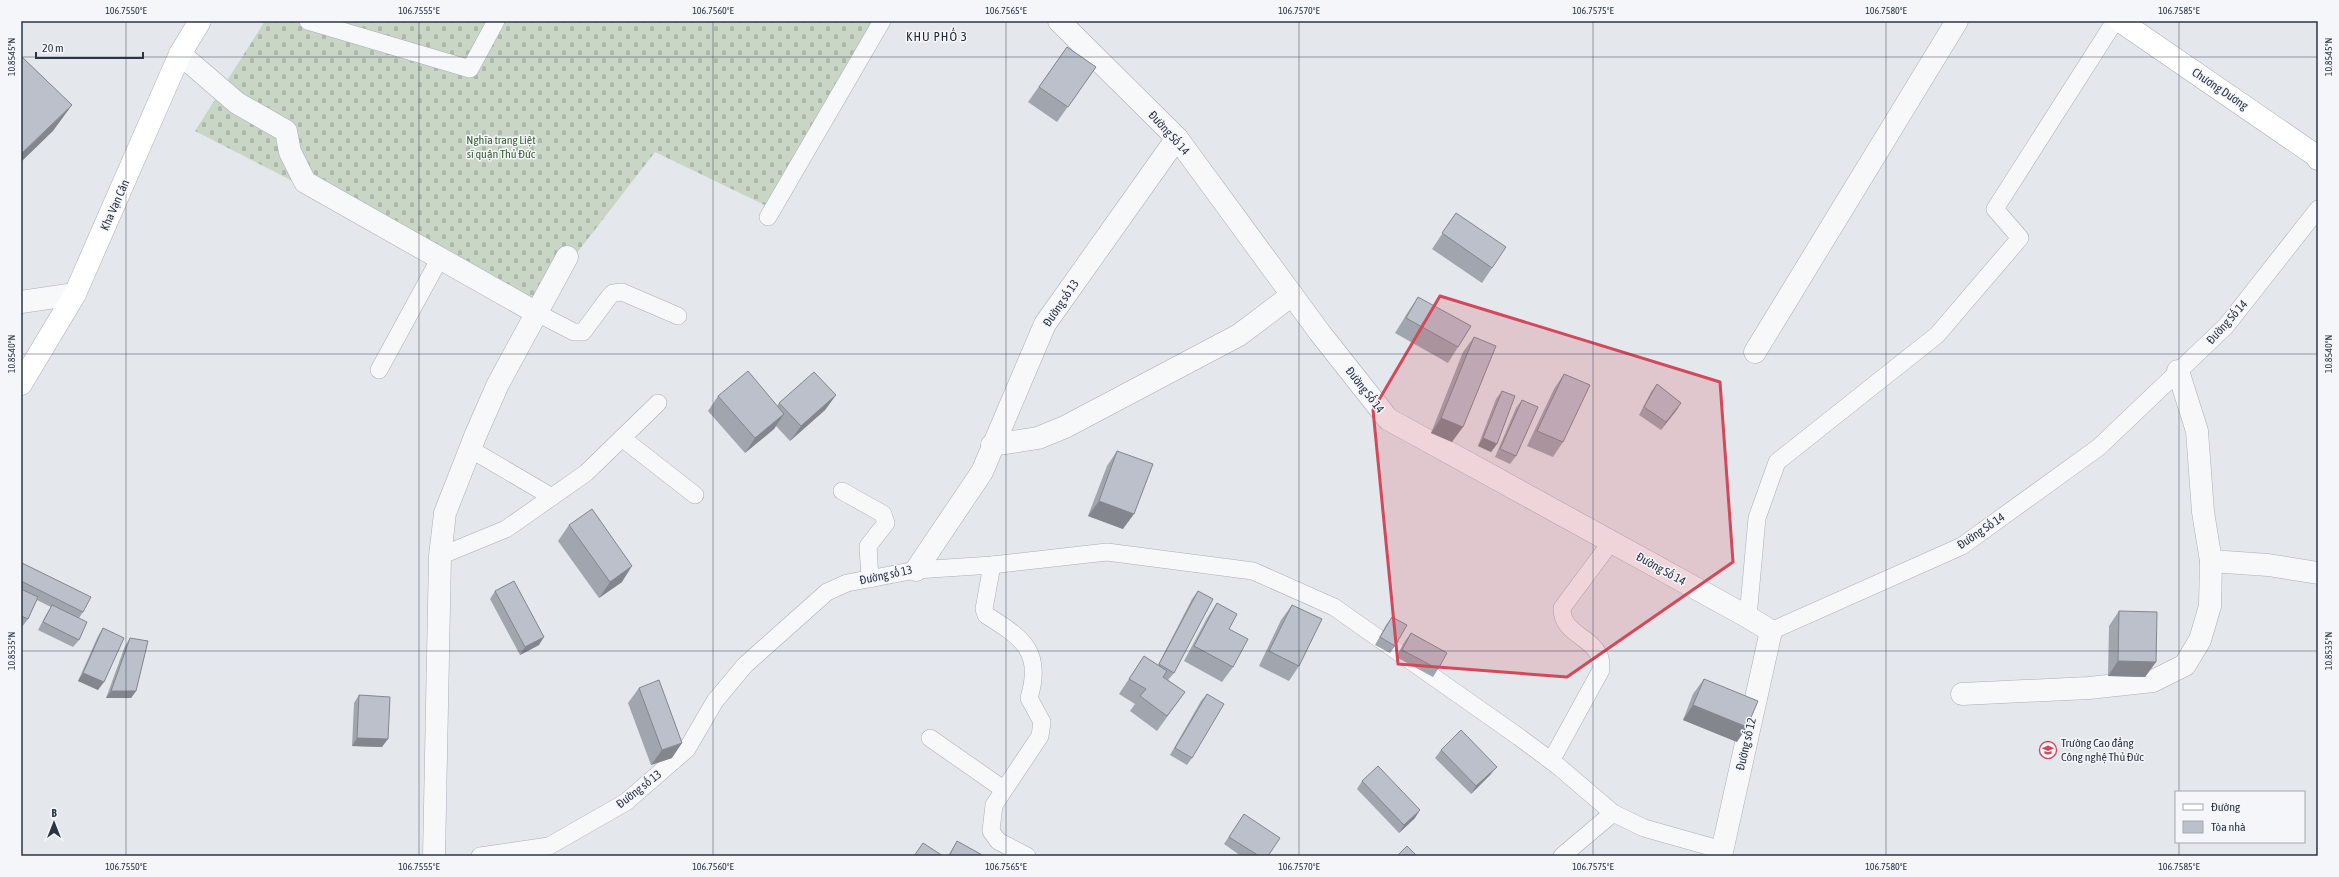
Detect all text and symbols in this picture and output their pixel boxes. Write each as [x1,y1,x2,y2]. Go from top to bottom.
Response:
text: 106.7550°E [105,5,148,16]
text: 106.7555°E [398,5,441,16]
text: 106.7560°E [692,5,735,16]
text: 106.7565°E [985,5,1028,16]
text: 106.7570°E [1278,5,1321,16]
text: 106.7575°E [1572,5,1615,16]
text: 106.7580°E [1865,5,1908,16]
text: 106.7585°E [2158,5,2201,16]
district label: KHU PHỐ 3 [906,27,968,44]
scale bar [36,34,143,60]
text: 10.8545°N [6,38,17,76]
text: 10.8545°N [2323,38,2334,76]
text: 20 m [42,41,64,55]
street label: Chương Dương [2189,65,2251,113]
street label: Đường Số 14 [1146,108,1193,158]
park label: Nghĩa trang Liệt sĩ quận Thủ Đức [466,133,536,161]
street label: Kha Vạn Cân [98,177,132,233]
street label: Đường số 13 [1040,277,1082,329]
street label: Đường Số 14 [2204,297,2251,347]
text: 10.8540°N [6,335,17,373]
text: 10.8540°N [2323,335,2334,373]
street label: Đường Số 14 [1343,364,1387,416]
street label: Đường Số 14 [1955,510,2008,552]
street label: Đường Số 14 [1634,550,1688,588]
street label: Đường số 13 [858,563,914,587]
text: 10.8535°N [6,632,17,670]
text: 10.8535°N [2323,632,2334,670]
street label: Đường số 12 [1733,716,1759,772]
place label: Trường Cao đẳng Công nghệ Thủ Đức [2061,736,2144,764]
school or university icon: Trường Cao đẳng Công nghệ Thủ Đức [2038,740,2058,760]
street label: Đường số 13 [614,767,664,811]
legend [2175,791,2305,843]
text: Đường [2211,800,2241,814]
north arrow [34,803,74,843]
text: B [51,807,57,819]
text: Tòa nhà [2211,820,2246,834]
text: 106.7550°E [105,861,148,872]
text: 106.7555°E [398,861,441,872]
text: 106.7560°E [692,861,735,872]
text: 106.7565°E [985,861,1028,872]
text: 106.7570°E [1278,861,1321,872]
text: 106.7575°E [1572,861,1615,872]
text: 106.7580°E [1865,861,1908,872]
text: 106.7585°E [2158,861,2201,872]

